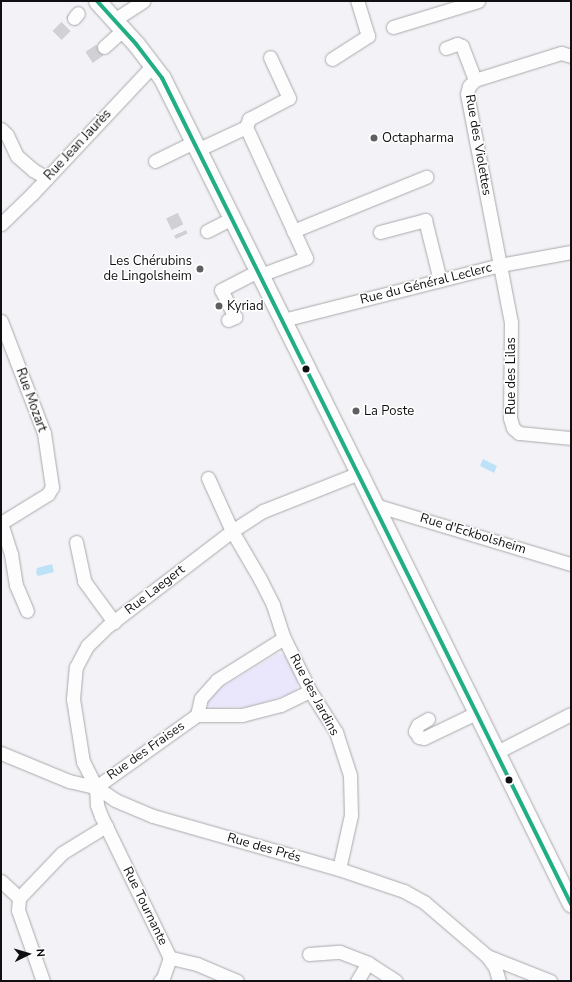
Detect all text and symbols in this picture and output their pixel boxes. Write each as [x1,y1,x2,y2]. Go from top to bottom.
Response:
street label: Rue des Violettes [461,93,495,197]
street label: Rue Jean Jaurès [41,106,115,184]
place label: Octapharma [382,130,454,146]
marker: Octapharma [369,133,379,143]
place label: Les Chérubins de Lingolsheim [103,254,192,285]
street label: Rue du Général Leclerc [359,260,493,308]
marker: Les Chérubins de Lingolsheim [195,264,205,274]
place label: Kyriad [227,298,264,314]
marker: Kyriad [214,301,224,311]
street label: Rue des Lilas [503,337,519,415]
unlabelled marker [301,364,311,374]
street label: Rue Mozart [12,366,50,434]
place label: La Poste [364,403,414,419]
marker: La Poste [351,406,361,416]
street label: Rue d'Eckbolsheim [418,510,528,558]
street label: Rue Laegert [122,562,188,618]
street label: Rue des Jardins [286,651,342,739]
street label: Rue des Fraises [104,718,188,784]
unlabelled marker [504,775,514,785]
street label: Rue des Prés [225,830,303,866]
street label: Rue Tournante [119,864,171,948]
north arrow [8,934,48,974]
text: N [33,948,48,958]

